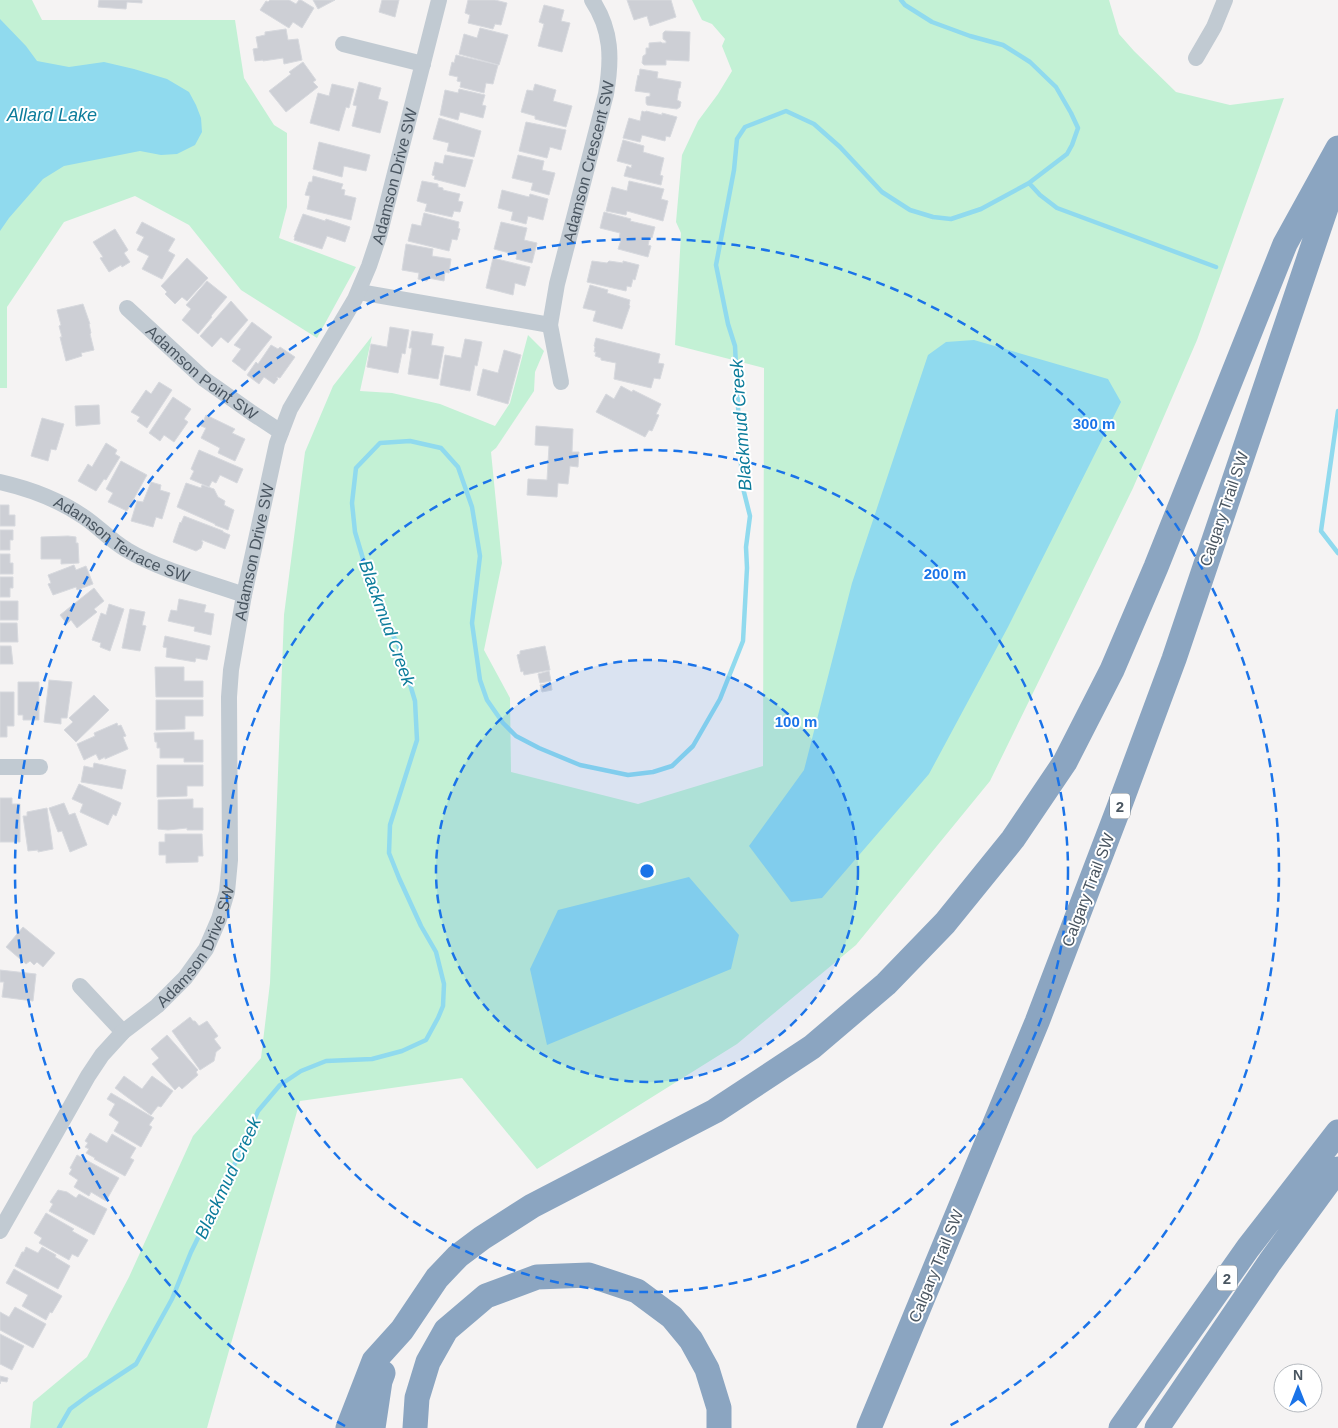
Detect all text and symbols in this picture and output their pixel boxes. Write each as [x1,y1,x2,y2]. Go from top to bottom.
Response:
street label: Adamson Crescent SW [560,78,617,244]
water label: Allard Lake [6,105,97,125]
street label: Adamson Drive SW [368,105,420,246]
street label: Adamson Point SW [143,322,262,423]
water label: Blackmud Creek [726,357,756,492]
text: 300 m [1073,415,1115,432]
street label: Calgary Trail SW [1196,449,1252,569]
street label: Adamson Drive SW [231,481,277,622]
street label: Adamson Terrace SW [51,493,193,585]
water label: Blackmud Creek [355,558,419,689]
text: 200 m [924,565,966,582]
text: 100 m [775,713,817,730]
road number: 2 [1110,794,1130,818]
street label: Calgary Trail SW [1059,830,1118,949]
centre of rings [638,862,656,880]
street label: Adamson Drive SW [153,883,237,1010]
water label: Blackmud Creek [191,1113,265,1242]
street label: Calgary Trail SW [906,1206,967,1325]
road number: 2 [1217,1266,1237,1290]
north arrow [1273,1363,1323,1413]
text: N [1293,1367,1303,1383]

